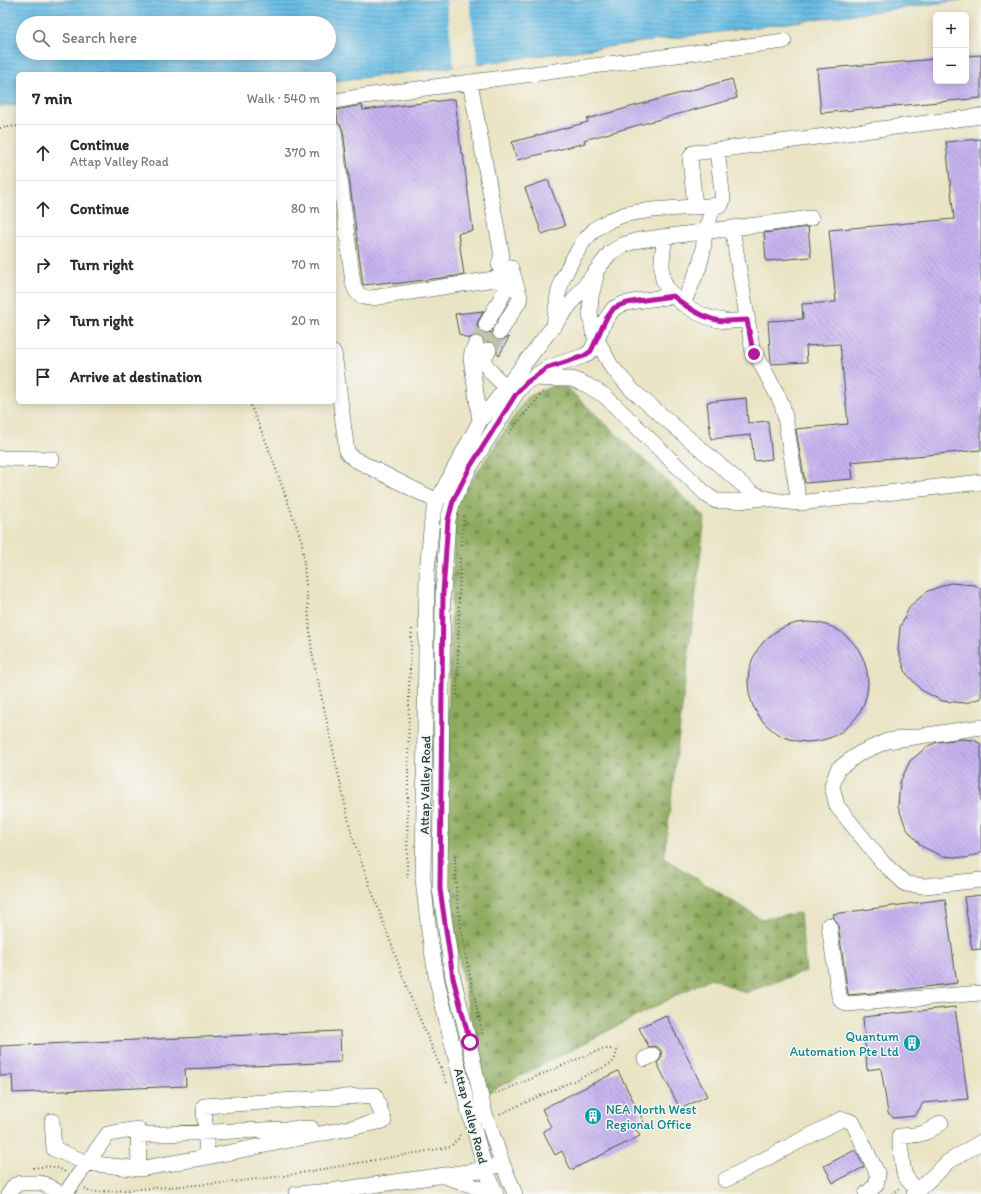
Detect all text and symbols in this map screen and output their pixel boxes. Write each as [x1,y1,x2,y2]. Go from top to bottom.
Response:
map controls [933,12,969,84]
button: + [933,12,969,48]
search box [16,16,336,60]
icon: search [30,27,52,49]
text: Search here [62,29,137,47]
button: − [933,48,969,84]
text: 7 min [32,88,72,108]
text: Walk · 540 m [247,91,320,106]
text: Continue [70,136,129,154]
icon: ahead [32,142,54,164]
text: 370 m [285,145,320,160]
text: Attap Valley Road [70,154,169,169]
icon: ahead [32,198,54,220]
text: Continue [70,200,129,218]
text: 80 m [291,201,320,216]
icon: right [32,254,54,276]
text: Turn right [70,256,134,274]
text: 70 m [292,257,320,272]
icon: right [32,310,54,332]
text: Turn right [70,312,134,330]
text: 20 m [291,313,320,328]
route end [745,345,763,363]
icon: arrive [32,366,54,388]
text: Arrive at destination [70,368,202,386]
street label: Attap Valley Road [417,736,433,834]
place label: Quantum Automation Pte Ltd [790,1029,899,1059]
route start [461,1033,479,1051]
building icon: Quantum Automation Pte Ltd [902,1033,922,1053]
street label: Attap Valley Road [451,1066,491,1166]
place label: NEA North West Regional Office [606,1102,697,1132]
building icon: NEA North West Regional Office [583,1106,603,1126]

